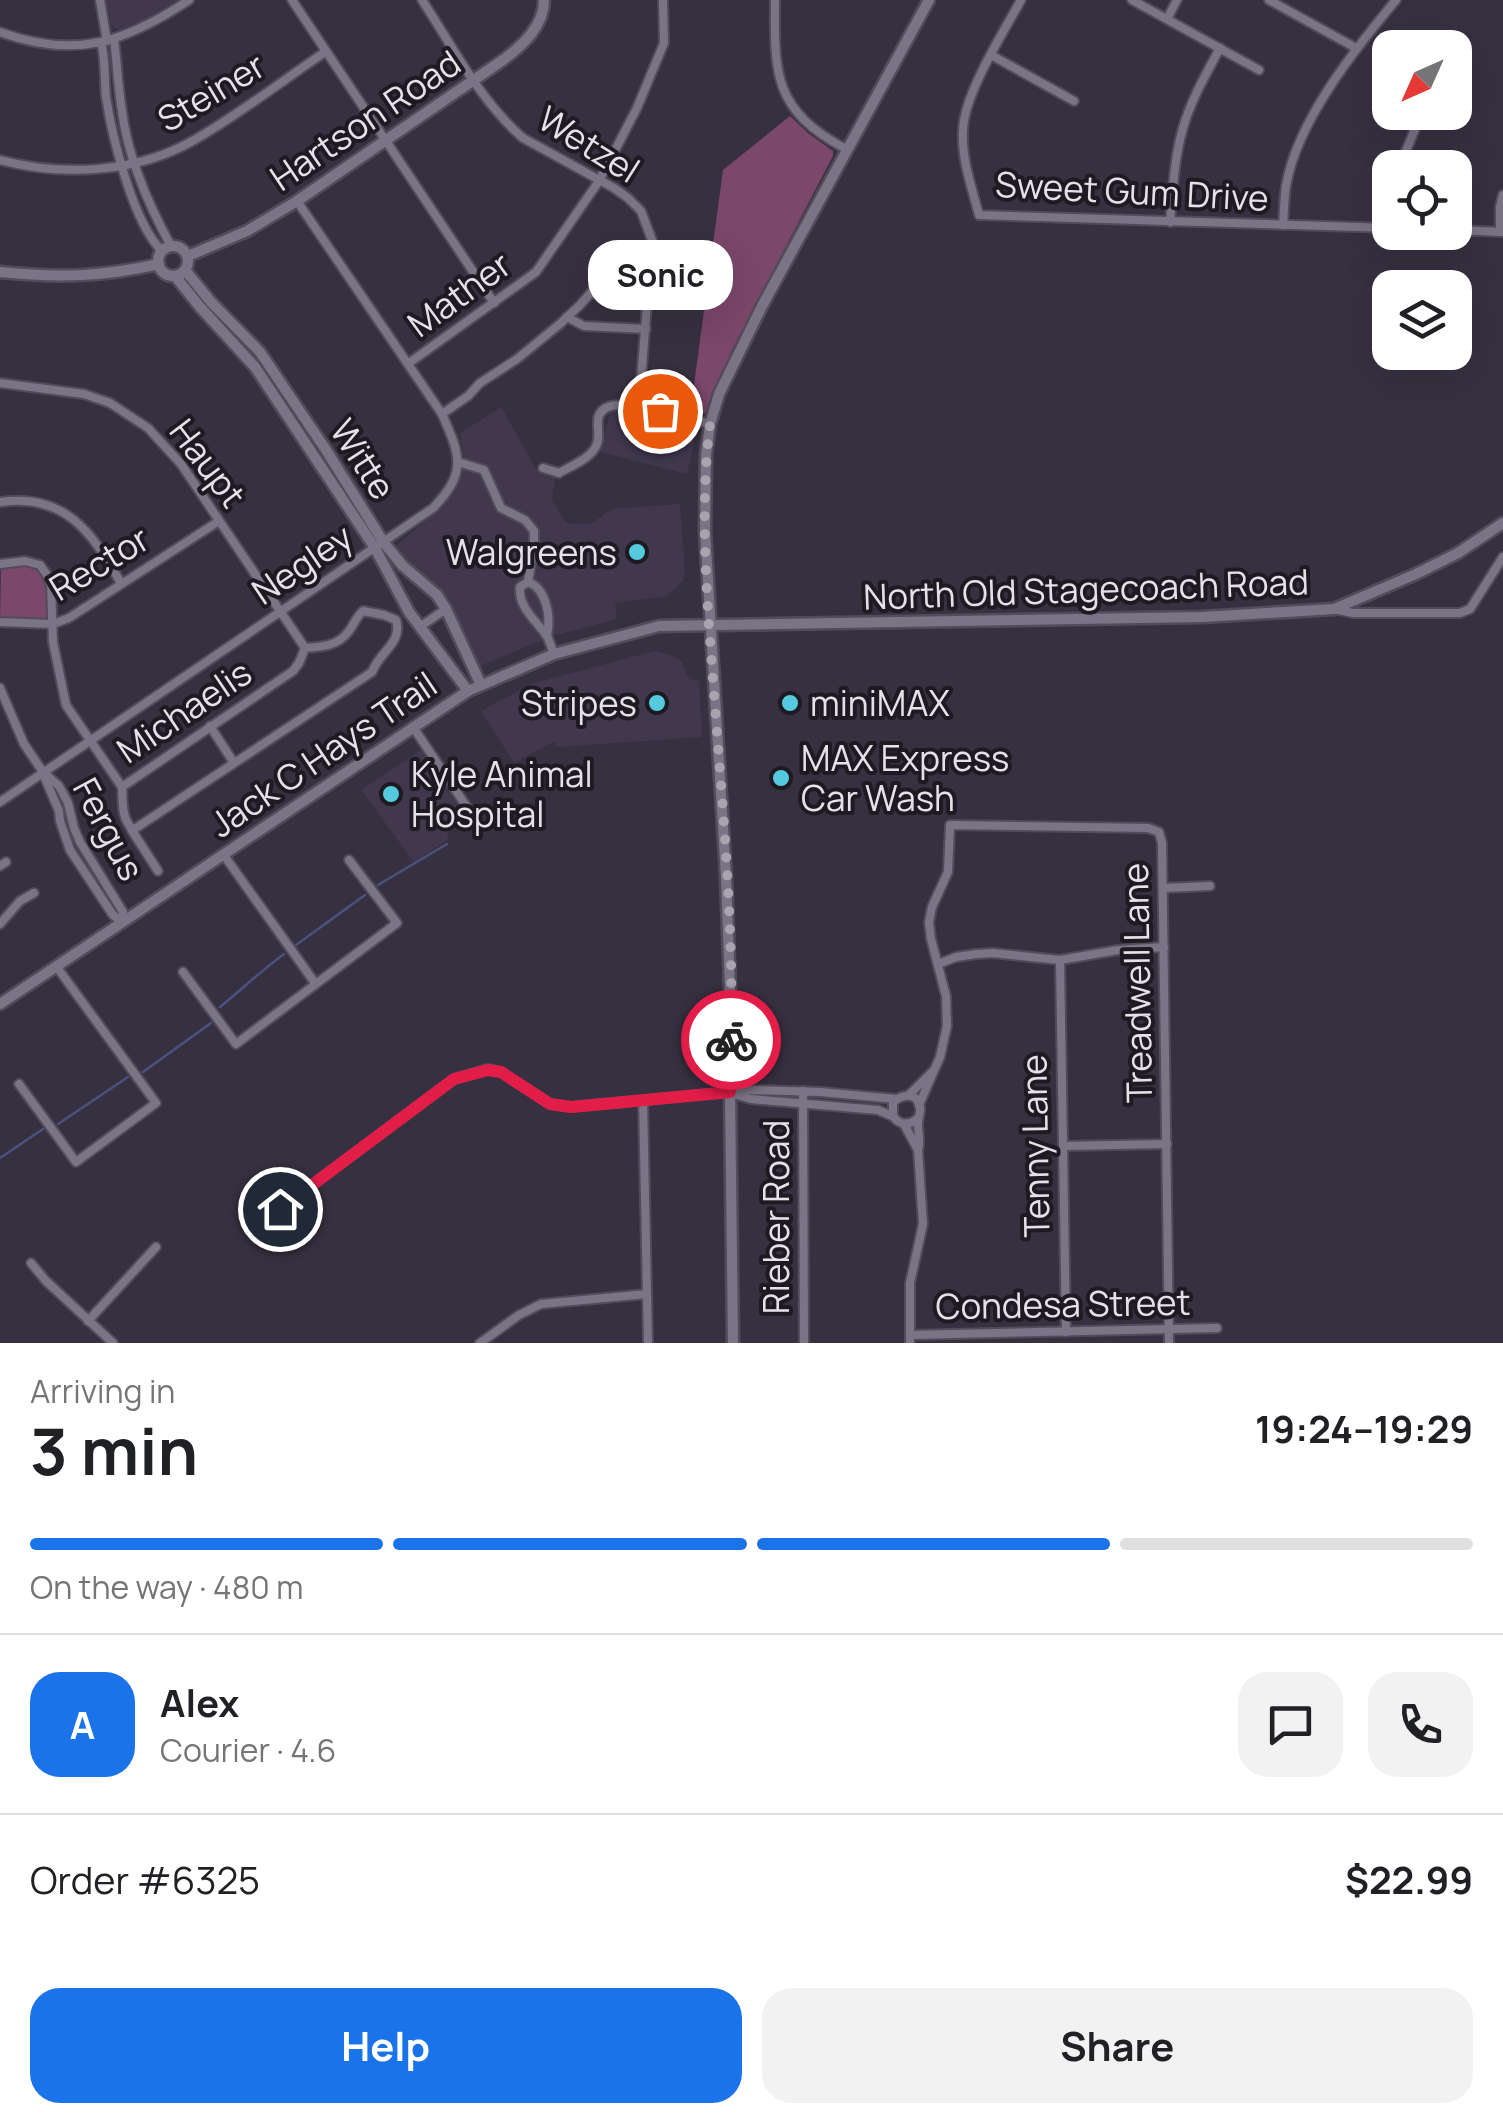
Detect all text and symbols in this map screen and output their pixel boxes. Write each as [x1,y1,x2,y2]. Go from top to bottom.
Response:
north arrow [1372,30,1472,130]
map controls [1372,30,1472,370]
street label: Hartson Road [260,39,470,201]
street label: Steiner [148,41,274,143]
street label: Wetzel [529,94,649,194]
button: locate [1372,150,1472,250]
street label: Sweet Gum Drive [994,160,1270,222]
street label: Mather [398,240,520,348]
callout: Sonic [588,241,732,311]
text: Sonic [616,253,705,297]
button: layers [1372,270,1472,370]
pin [618,369,703,454]
icon: bag [633,384,688,439]
street label: Haupt [159,409,257,517]
street label: Witte [319,410,407,508]
street label: Negley [242,513,362,615]
street label: Rector [40,514,158,612]
place label: Walgreens [446,528,617,576]
marker: Walgreens [626,541,648,563]
street label: North Old Stagecoach Road [862,557,1310,621]
street label: Michaelis [107,648,261,774]
street label: Jack C Hays Trail [200,660,446,848]
place label: Stripes [521,679,637,727]
place label: miniMAX [810,679,950,727]
marker: Stripes [646,692,668,714]
marker: miniMAX [779,692,801,714]
place label: MAX Express Car Wash [801,734,1009,822]
place label: Kyle Animal Hospital [411,750,593,838]
marker: MAX Express Car Wash [770,767,792,789]
street label: Fergus [62,769,156,889]
marker: Kyle Animal Hospital [380,783,402,805]
street label: Treadwell Lane [1111,863,1163,1103]
courier [681,990,781,1090]
icon: bike [704,1013,759,1068]
street label: Tenny Lane [1009,1054,1061,1238]
street label: Rieber Road [752,1120,800,1314]
pin [238,1167,323,1252]
icon: home [253,1182,308,1237]
street label: Condesa Street [935,1278,1191,1330]
text: Arriving in [30,1369,175,1413]
text: 19:24–19:29 [1255,1402,1473,1454]
text: 3 min [30,1406,198,1495]
text: On the way · 480 m [30,1565,303,1609]
button: chat [1238,1672,1343,1777]
button: phone [1368,1672,1473,1777]
text: Alex [160,1676,239,1728]
text: A [70,1698,95,1750]
text: Courier · 4.6 [160,1728,336,1772]
text: Order #6325 [30,1853,260,1905]
text: $22.99 [1345,1853,1473,1905]
button: Help [30,1988,742,2103]
button: Share [762,1988,1473,2103]

